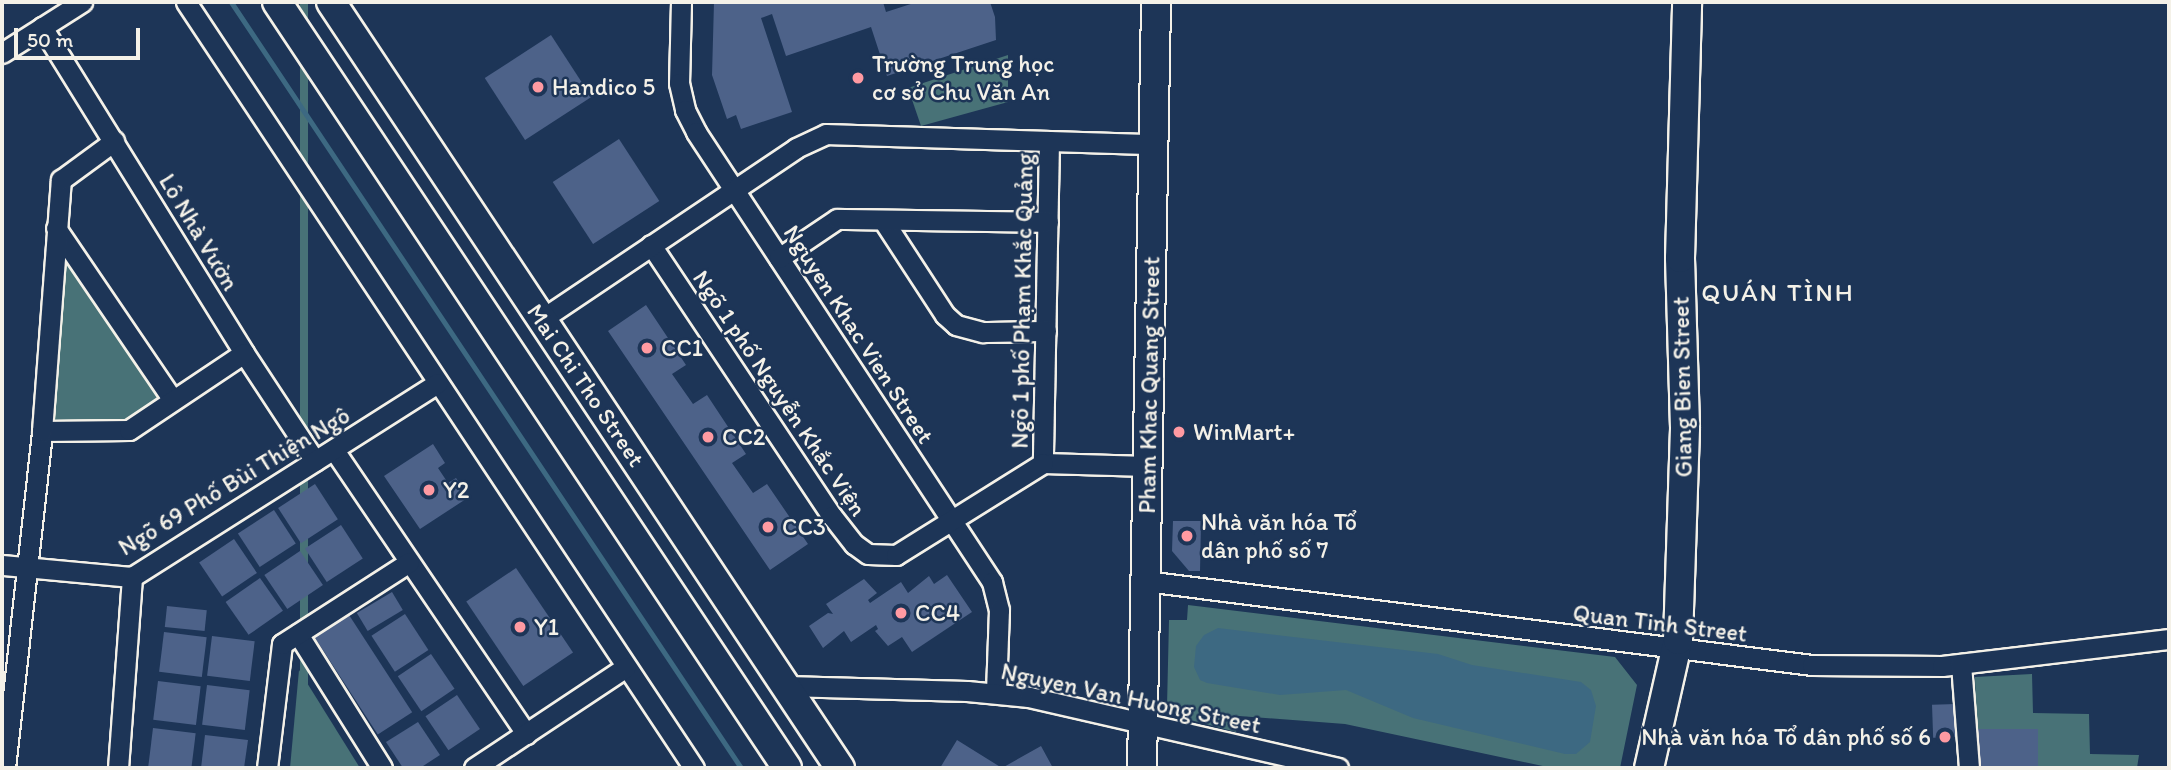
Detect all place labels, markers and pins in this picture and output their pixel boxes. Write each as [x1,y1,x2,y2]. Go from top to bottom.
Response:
place label: Trường Trung học cơ sở Chu Văn An [872,50,1052,106]
marker: Trường Trung học cơ sở Chu Văn An [850,70,866,86]
place label: Handico 5 [552,73,655,101]
marker: Handico 5 [530,79,546,95]
place label: CC1 [661,334,703,362]
marker: CC1 [639,340,655,356]
place label: WinMart+ [1193,418,1295,446]
place label: CC2 [722,423,765,451]
marker: WinMart+ [1171,424,1187,440]
marker: CC2 [700,429,716,445]
place label: Y2 [443,476,469,504]
marker: Y2 [421,482,437,498]
place label: Nhà văn hóa Tổ dân phố số 7 [1201,508,1356,564]
place label: CC3 [782,513,826,541]
marker: CC3 [760,519,776,535]
marker: Nhà văn hóa Tổ dân phố số 7 [1179,528,1195,544]
place label: CC4 [915,599,960,627]
marker: CC4 [893,605,909,621]
place label: Y1 [534,613,559,641]
marker: Y1 [512,619,528,635]
place label: Nhà văn hóa Tổ dân phố số 6 [1643,723,1931,751]
marker: Nhà văn hóa Tổ dân phố số 6 [1937,729,1953,745]

